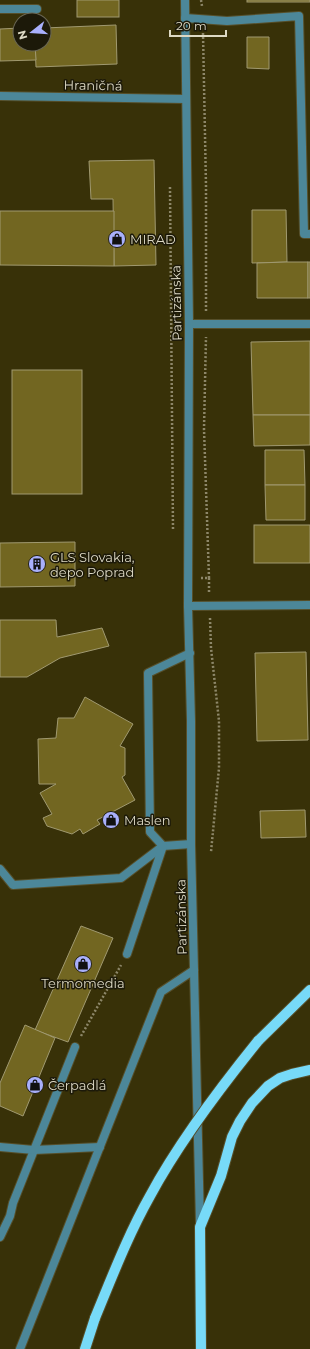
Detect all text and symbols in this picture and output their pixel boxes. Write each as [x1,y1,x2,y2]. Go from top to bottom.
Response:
north arrow [12,12,52,52]
scale bar [170,12,226,38]
text: 20 m [176,18,207,33]
text: N [14,29,30,41]
street label: Hraničná [63,76,123,94]
shop icon: MIRAD [107,229,127,249]
place label: MIRAD [130,231,176,247]
street label: Partizánska [167,265,185,341]
place label: GLS Slovakia, depo Poprad [50,549,135,580]
building icon: GLS Slovakia, depo Poprad [27,554,47,574]
shop icon: Maslen [101,810,121,830]
place label: Maslen [124,812,171,828]
street label: Partizánska [172,879,190,955]
shop icon: Termomedia [73,954,93,974]
place label: Termomedia [41,975,125,991]
shop icon: Čerpadlá [25,1075,45,1095]
place label: Čerpadlá [48,1077,106,1093]

